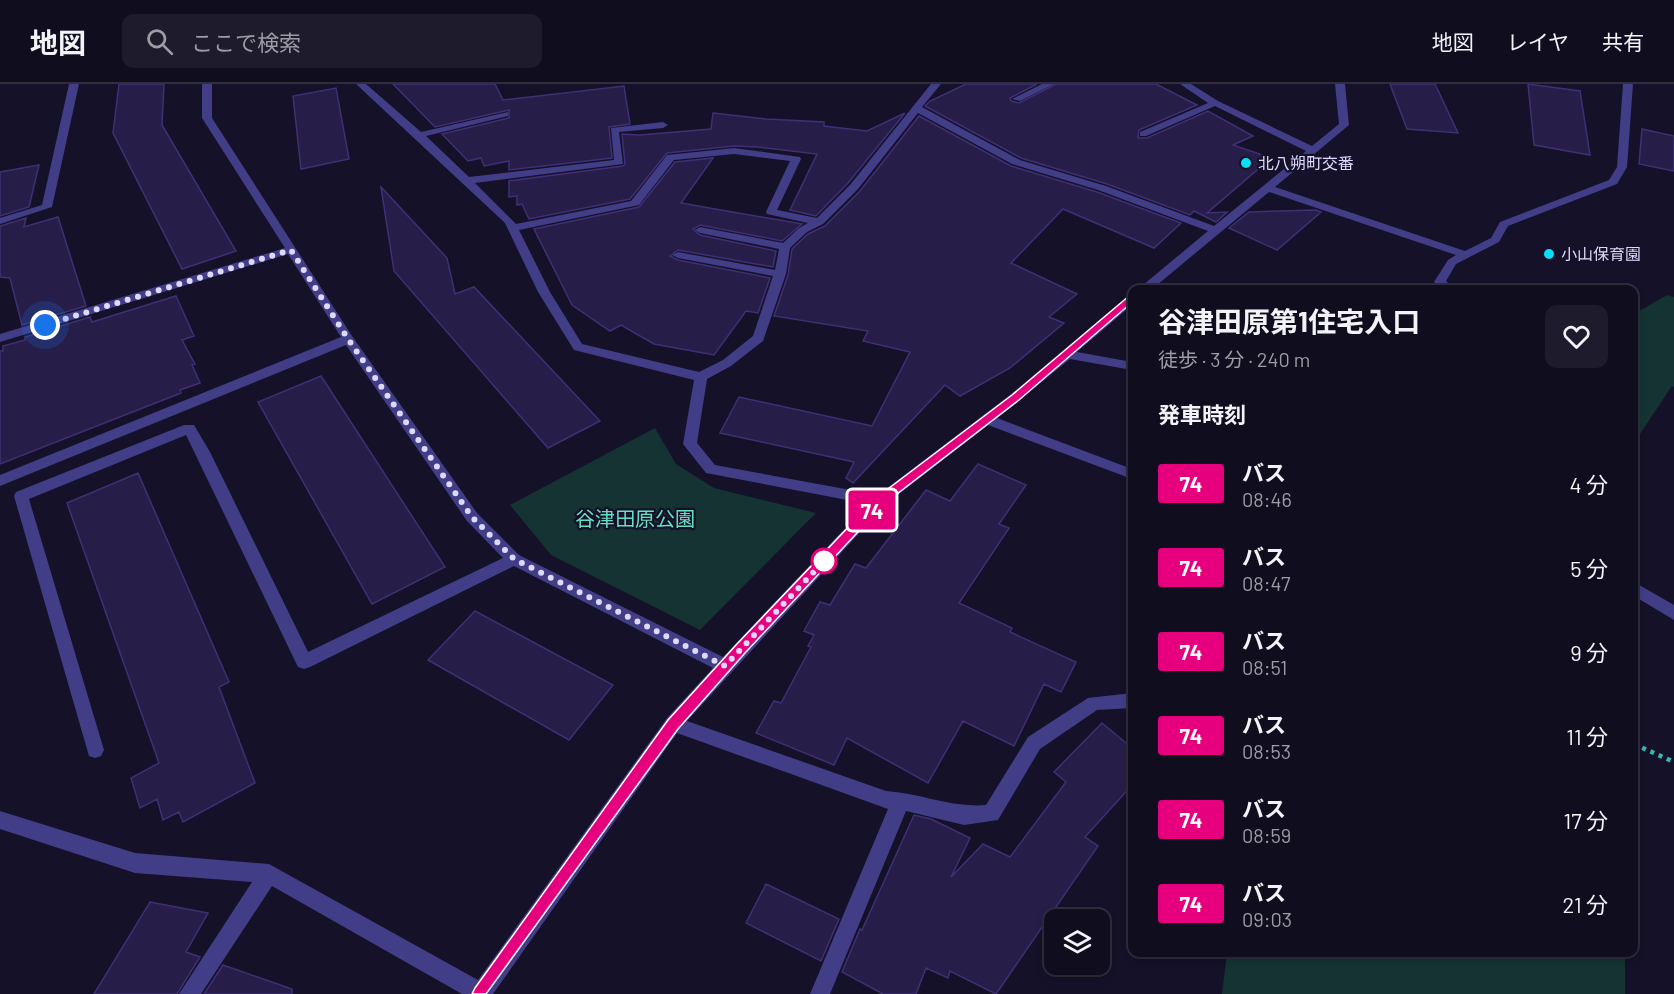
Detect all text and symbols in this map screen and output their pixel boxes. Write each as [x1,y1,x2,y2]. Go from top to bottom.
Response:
search box [122,14,542,68]
text: 地図 [30,25,86,59]
icon: search [143,25,176,58]
text: ここで検索 [191,29,301,55]
text: 地図 [1432,29,1474,54]
text: レイヤ [1507,29,1569,54]
text: 共有 [1602,29,1644,54]
place label: 北八朔町交番 [1258,153,1354,172]
marker: 北八朔町交番 [1239,156,1253,170]
place label: 小山保育園 [1561,244,1641,263]
marker: 小山保育園 [1542,247,1556,261]
text: 谷津田原第1住宅入口 [1158,304,1420,338]
button: heart [1545,305,1608,368]
your location [30,310,60,340]
text: 徒歩 · 3 分 · 240 m [1158,347,1310,371]
text: 発車時刻 [1158,401,1246,427]
text: バス [1242,459,1286,485]
text: 74 [1179,471,1203,496]
text: 4 分 [1569,471,1608,497]
text: 08:46 [1242,487,1292,511]
line badge: 74 [845,490,899,530]
text: 74 [860,498,884,523]
park label: 谷津田原公園 [575,506,695,530]
text: バス [1242,543,1286,569]
unlabelled marker [811,548,837,574]
text: 74 [1179,555,1203,580]
text: 5 分 [1570,555,1608,581]
text: 08:47 [1242,571,1290,595]
text: バス [1242,627,1286,653]
text: 74 [1179,639,1203,664]
text: 9 分 [1570,639,1608,665]
text: 08:51 [1242,655,1287,679]
text: バス [1242,711,1286,737]
text: 74 [1179,723,1203,748]
text: 11 分 [1566,723,1608,749]
text: 08:53 [1242,739,1291,763]
text: バス [1242,795,1286,821]
text: 74 [1179,807,1203,832]
text: 17 分 [1563,807,1608,833]
text: 08:59 [1242,823,1291,847]
text: バス [1242,879,1286,905]
text: 74 [1179,891,1203,916]
text: 21 分 [1562,891,1608,917]
text: 09:03 [1242,907,1292,931]
map controls [1044,909,1110,975]
button: layers [1044,909,1110,975]

